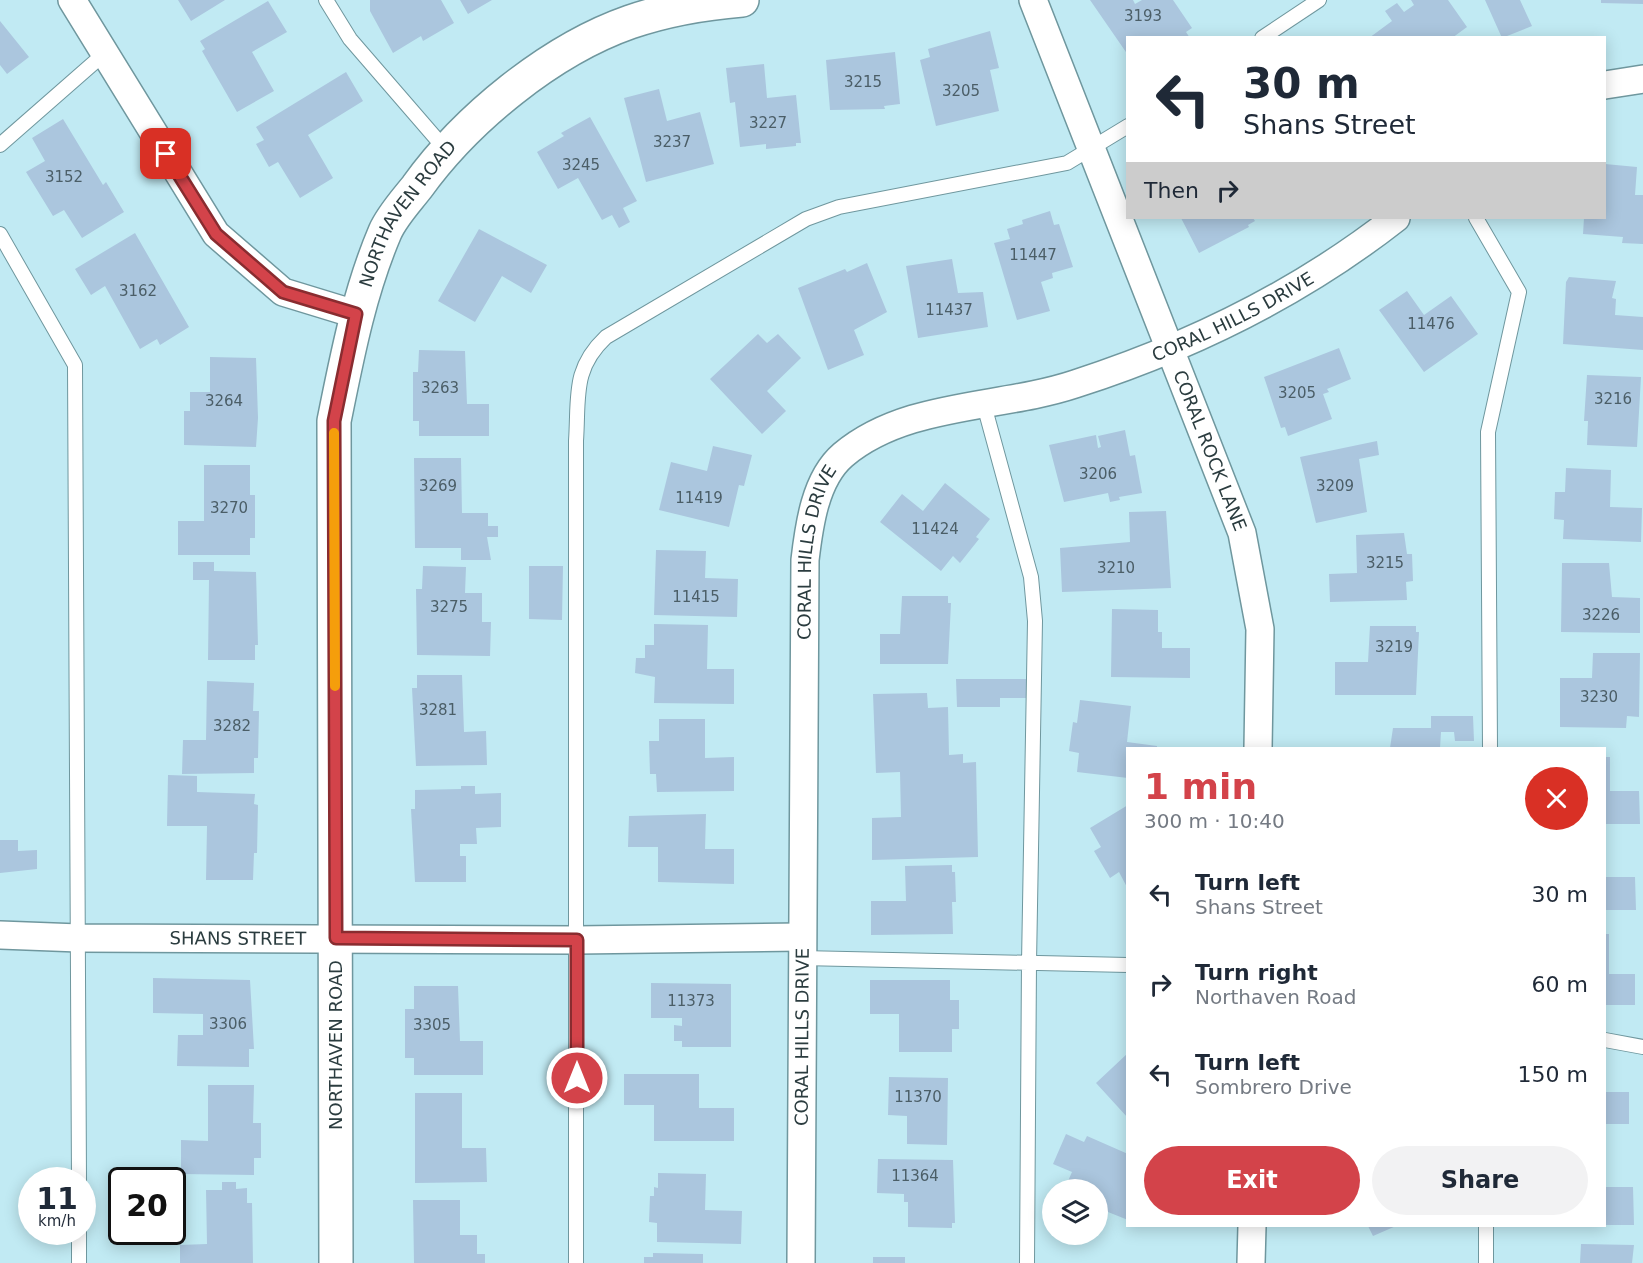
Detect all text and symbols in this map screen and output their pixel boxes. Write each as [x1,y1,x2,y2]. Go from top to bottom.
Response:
house number: 3193 [1124,7,1162,25]
text: 30 m [1243,59,1360,108]
icon: left [1144,60,1222,138]
house number: 3215 [844,73,882,91]
house number: 3205 [942,82,980,100]
text: Shans Street [1243,109,1416,140]
house number: 3227 [749,114,787,132]
pin [140,128,191,179]
house number: 3237 [653,133,691,151]
street label: NORTHAVEN ROAD [355,136,460,290]
icon: arrive [149,137,182,170]
house number: 3245 [562,156,600,174]
house number: 3152 [45,168,83,186]
icon: right [1211,174,1244,207]
text: Then [1144,178,1199,203]
house number: 11447 [1009,246,1057,264]
street label: CORAL HILLS DRIVE [1149,267,1317,365]
house number: 3162 [119,282,157,300]
house number: 11437 [925,301,973,319]
house number: 11476 [1407,315,1455,333]
street label: CORAL ROCK LANE [1169,367,1251,534]
house number: 3263 [421,379,459,397]
house number: 3205 [1278,384,1316,402]
house number: 3216 [1594,390,1632,408]
house number: 3264 [205,392,243,410]
street label: CORAL HILLS DRIVE [794,461,840,640]
house number: 3206 [1079,465,1117,483]
house number: 3269 [419,477,457,495]
house number: 3209 [1316,477,1354,495]
house number: 11419 [675,489,723,507]
house number: 3270 [210,499,248,517]
house number: 11424 [911,520,959,538]
house number: 3215 [1366,554,1404,572]
house number: 3210 [1097,559,1135,577]
house number: 11415 [672,588,720,606]
house number: 3275 [430,598,468,616]
house number: 3226 [1582,606,1620,624]
house number: 3219 [1375,638,1413,656]
house number: 3230 [1580,688,1618,706]
house number: 3281 [419,701,457,719]
house number: 3282 [213,717,251,735]
text: 1 min [1144,766,1257,807]
button: close [1525,767,1588,830]
text: 300 m · 10:40 [1144,809,1285,833]
text: Turn left [1195,870,1300,895]
icon: left [1144,878,1177,911]
text: 30 m [1532,882,1588,907]
text: Shans Street [1195,895,1323,919]
street label: SHANS STREET [170,927,307,949]
street label: CORAL HILLS DRIVE [791,948,813,1126]
street label: NORTHAVEN ROAD [325,960,346,1130]
text: Turn right [1195,960,1318,985]
icon: right [1144,968,1177,1001]
text: 60 m [1532,972,1588,997]
text: Northaven Road [1195,985,1357,1009]
house number: 11373 [667,992,715,1010]
house number: 3306 [209,1015,247,1033]
house number: 3305 [413,1016,451,1034]
position arrow [545,1046,609,1110]
text: Turn left [1195,1050,1300,1075]
icon: left [1144,1058,1177,1091]
text: 150 m [1518,1062,1588,1087]
text: Sombrero Drive [1195,1075,1352,1099]
house number: 11370 [894,1088,942,1106]
button: Exit [1144,1146,1360,1215]
button: Share [1372,1146,1588,1215]
speed limit sign: 20 [108,1167,186,1245]
house number: 11364 [891,1167,939,1185]
map controls [1042,1179,1108,1245]
button: layers [1042,1179,1108,1245]
text: 11 [36,1181,78,1216]
text: km/h [38,1212,76,1230]

